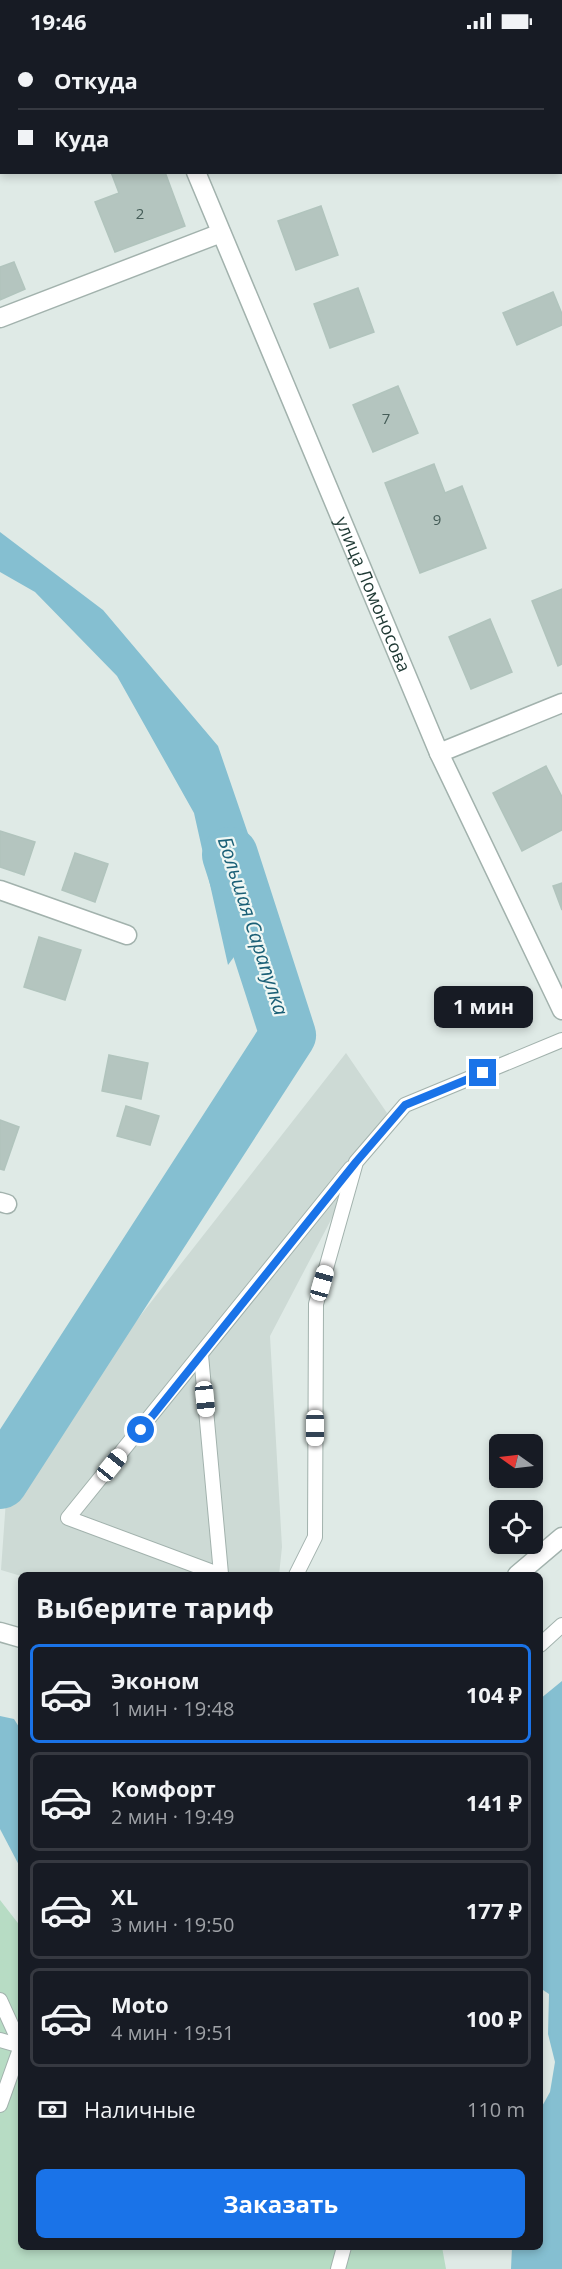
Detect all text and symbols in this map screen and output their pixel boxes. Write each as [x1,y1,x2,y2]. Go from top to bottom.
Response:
text: 19:46 [30,6,87,36]
text: Откуда [54,65,138,95]
text: Куда [54,123,109,153]
house number: 2 [136,203,144,223]
house number: 7 [382,408,390,428]
house number: 9 [433,509,441,529]
street label: улица Ломоносова [330,513,417,676]
water label: Большая Сарапулка [212,833,295,1019]
callout: 1 мин [434,986,532,1028]
text: 1 мин [453,993,514,1020]
route end [469,1059,496,1086]
car [308,1263,336,1303]
car [194,1380,216,1418]
car [306,1410,324,1446]
route start [127,1416,154,1443]
north arrow [489,1434,543,1488]
map controls [489,1434,543,1554]
car [94,1445,130,1485]
button: locate [489,1500,543,1554]
text: Выберите тариф [36,1589,274,1626]
text: Эконом [111,1665,200,1695]
icon: car [39,1667,93,1721]
text: 104 ₽ [466,1679,522,1709]
text: 1 мин · 19:48 [111,1695,234,1722]
text: Комфорт [111,1773,216,1803]
icon: car [39,1775,93,1829]
text: 141 ₽ [466,1787,522,1817]
text: 2 мин · 19:49 [111,1803,234,1830]
text: XL [111,1881,138,1911]
icon: car [39,1883,93,1937]
text: 177 ₽ [466,1895,522,1925]
text: 3 мин · 19:50 [111,1911,234,1938]
text: Moto [111,1989,169,2019]
icon: car [39,1991,93,2045]
text: 100 ₽ [466,2003,522,2033]
text: 4 мин · 19:51 [111,2019,234,2046]
icon: cash [36,2093,69,2126]
text: Наличные [84,2094,196,2124]
text: 110 m [467,2096,525,2123]
button: Заказать [36,2169,525,2238]

